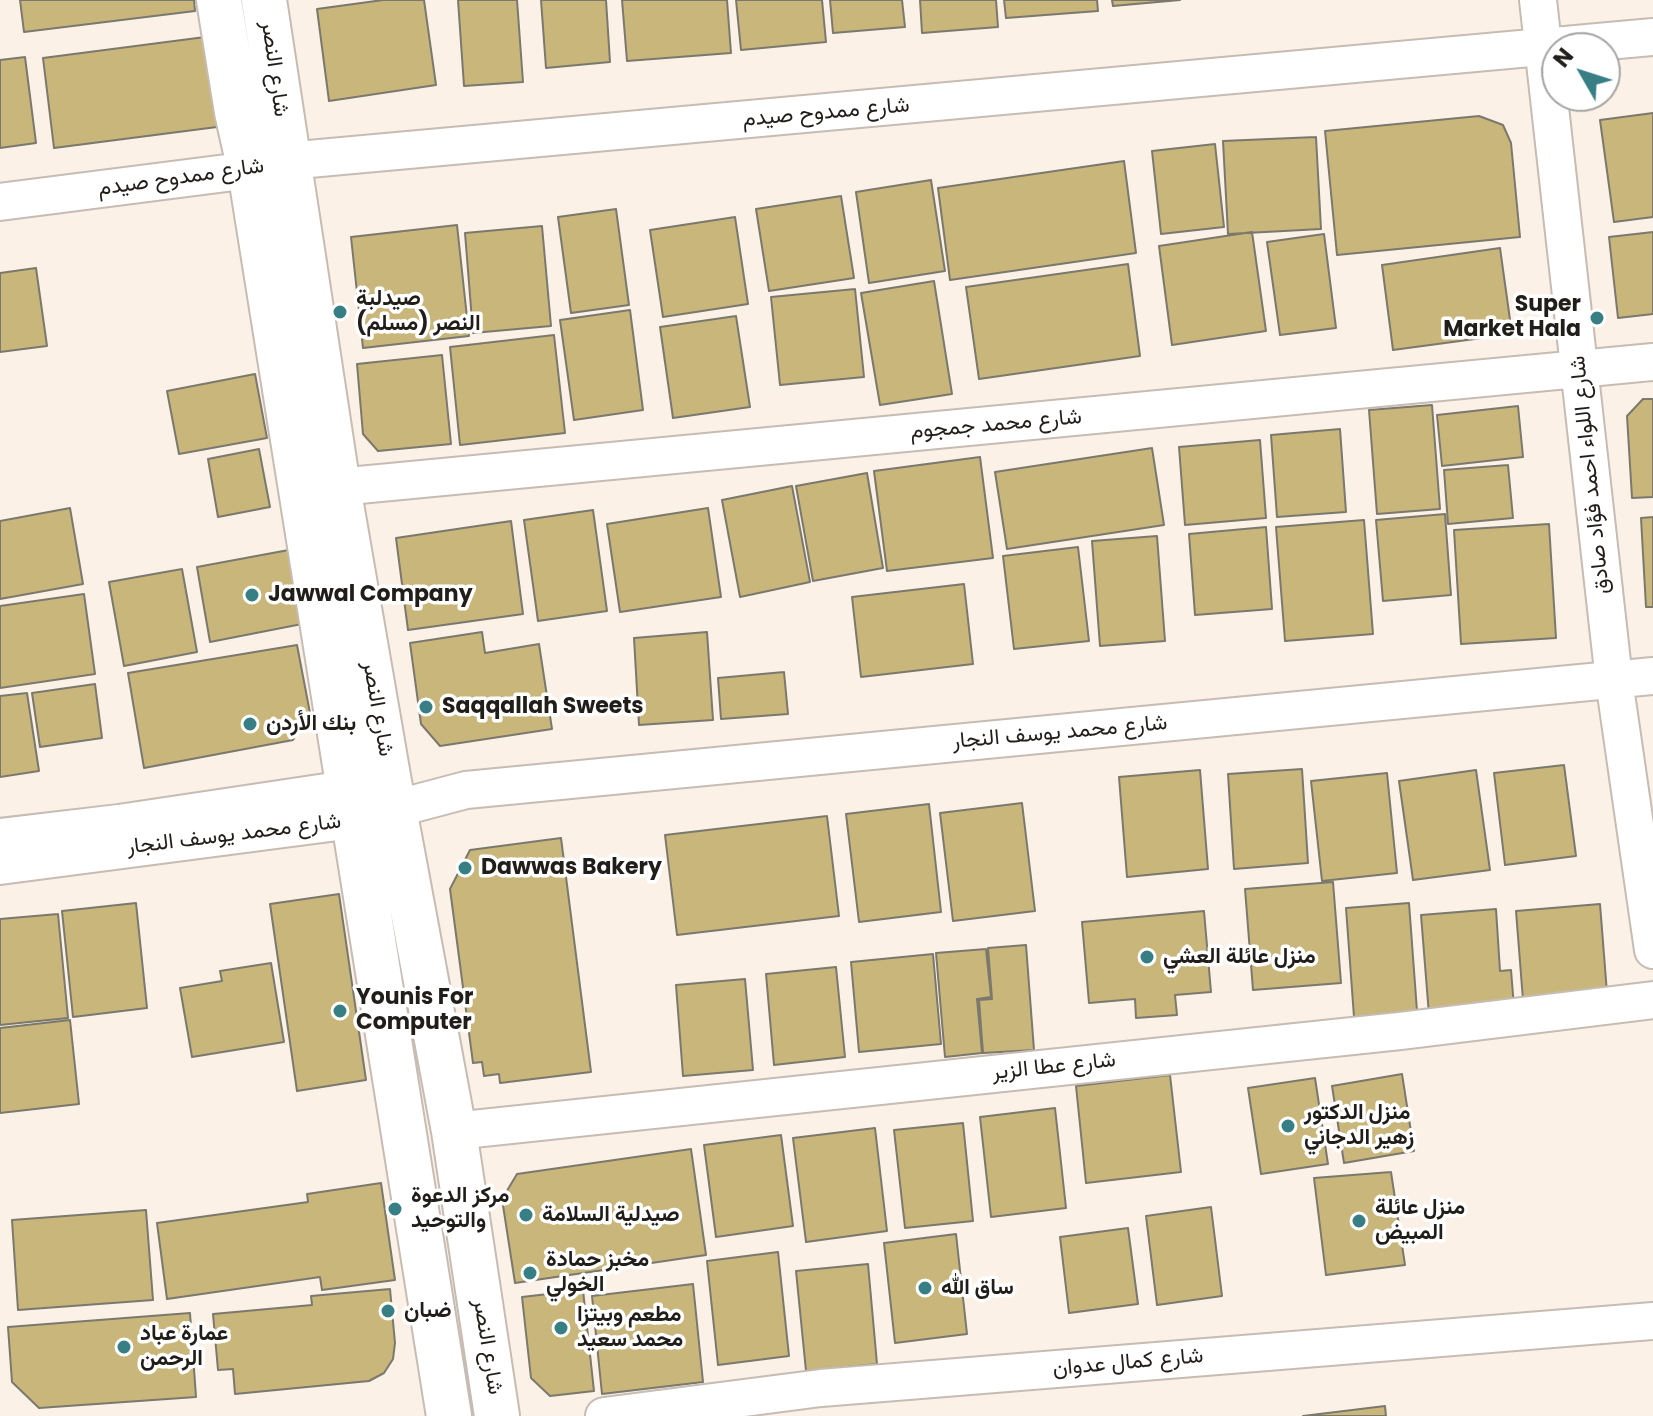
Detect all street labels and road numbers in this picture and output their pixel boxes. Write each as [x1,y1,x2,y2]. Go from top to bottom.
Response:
street label: شارع النصر [254,19,294,119]
street label: شارع ممدوح صيدم [741,93,911,133]
street label: شارع ممدوح صيدم [96,153,266,203]
street label: شارع اللواء احمد فؤاد صادق [1565,355,1617,595]
street label: شارع محمد جمجوم [909,404,1083,446]
street label: شارع النصر [356,659,398,759]
street label: شارع محمد يوسف النجار [951,710,1169,756]
street label: شارع محمد يوسف النجار [125,809,343,861]
street label: شارع عطا الزير [991,1047,1117,1087]
street label: شارع النصر [466,1297,508,1397]
street label: شارع كمال عدوان [1052,1343,1204,1383]

